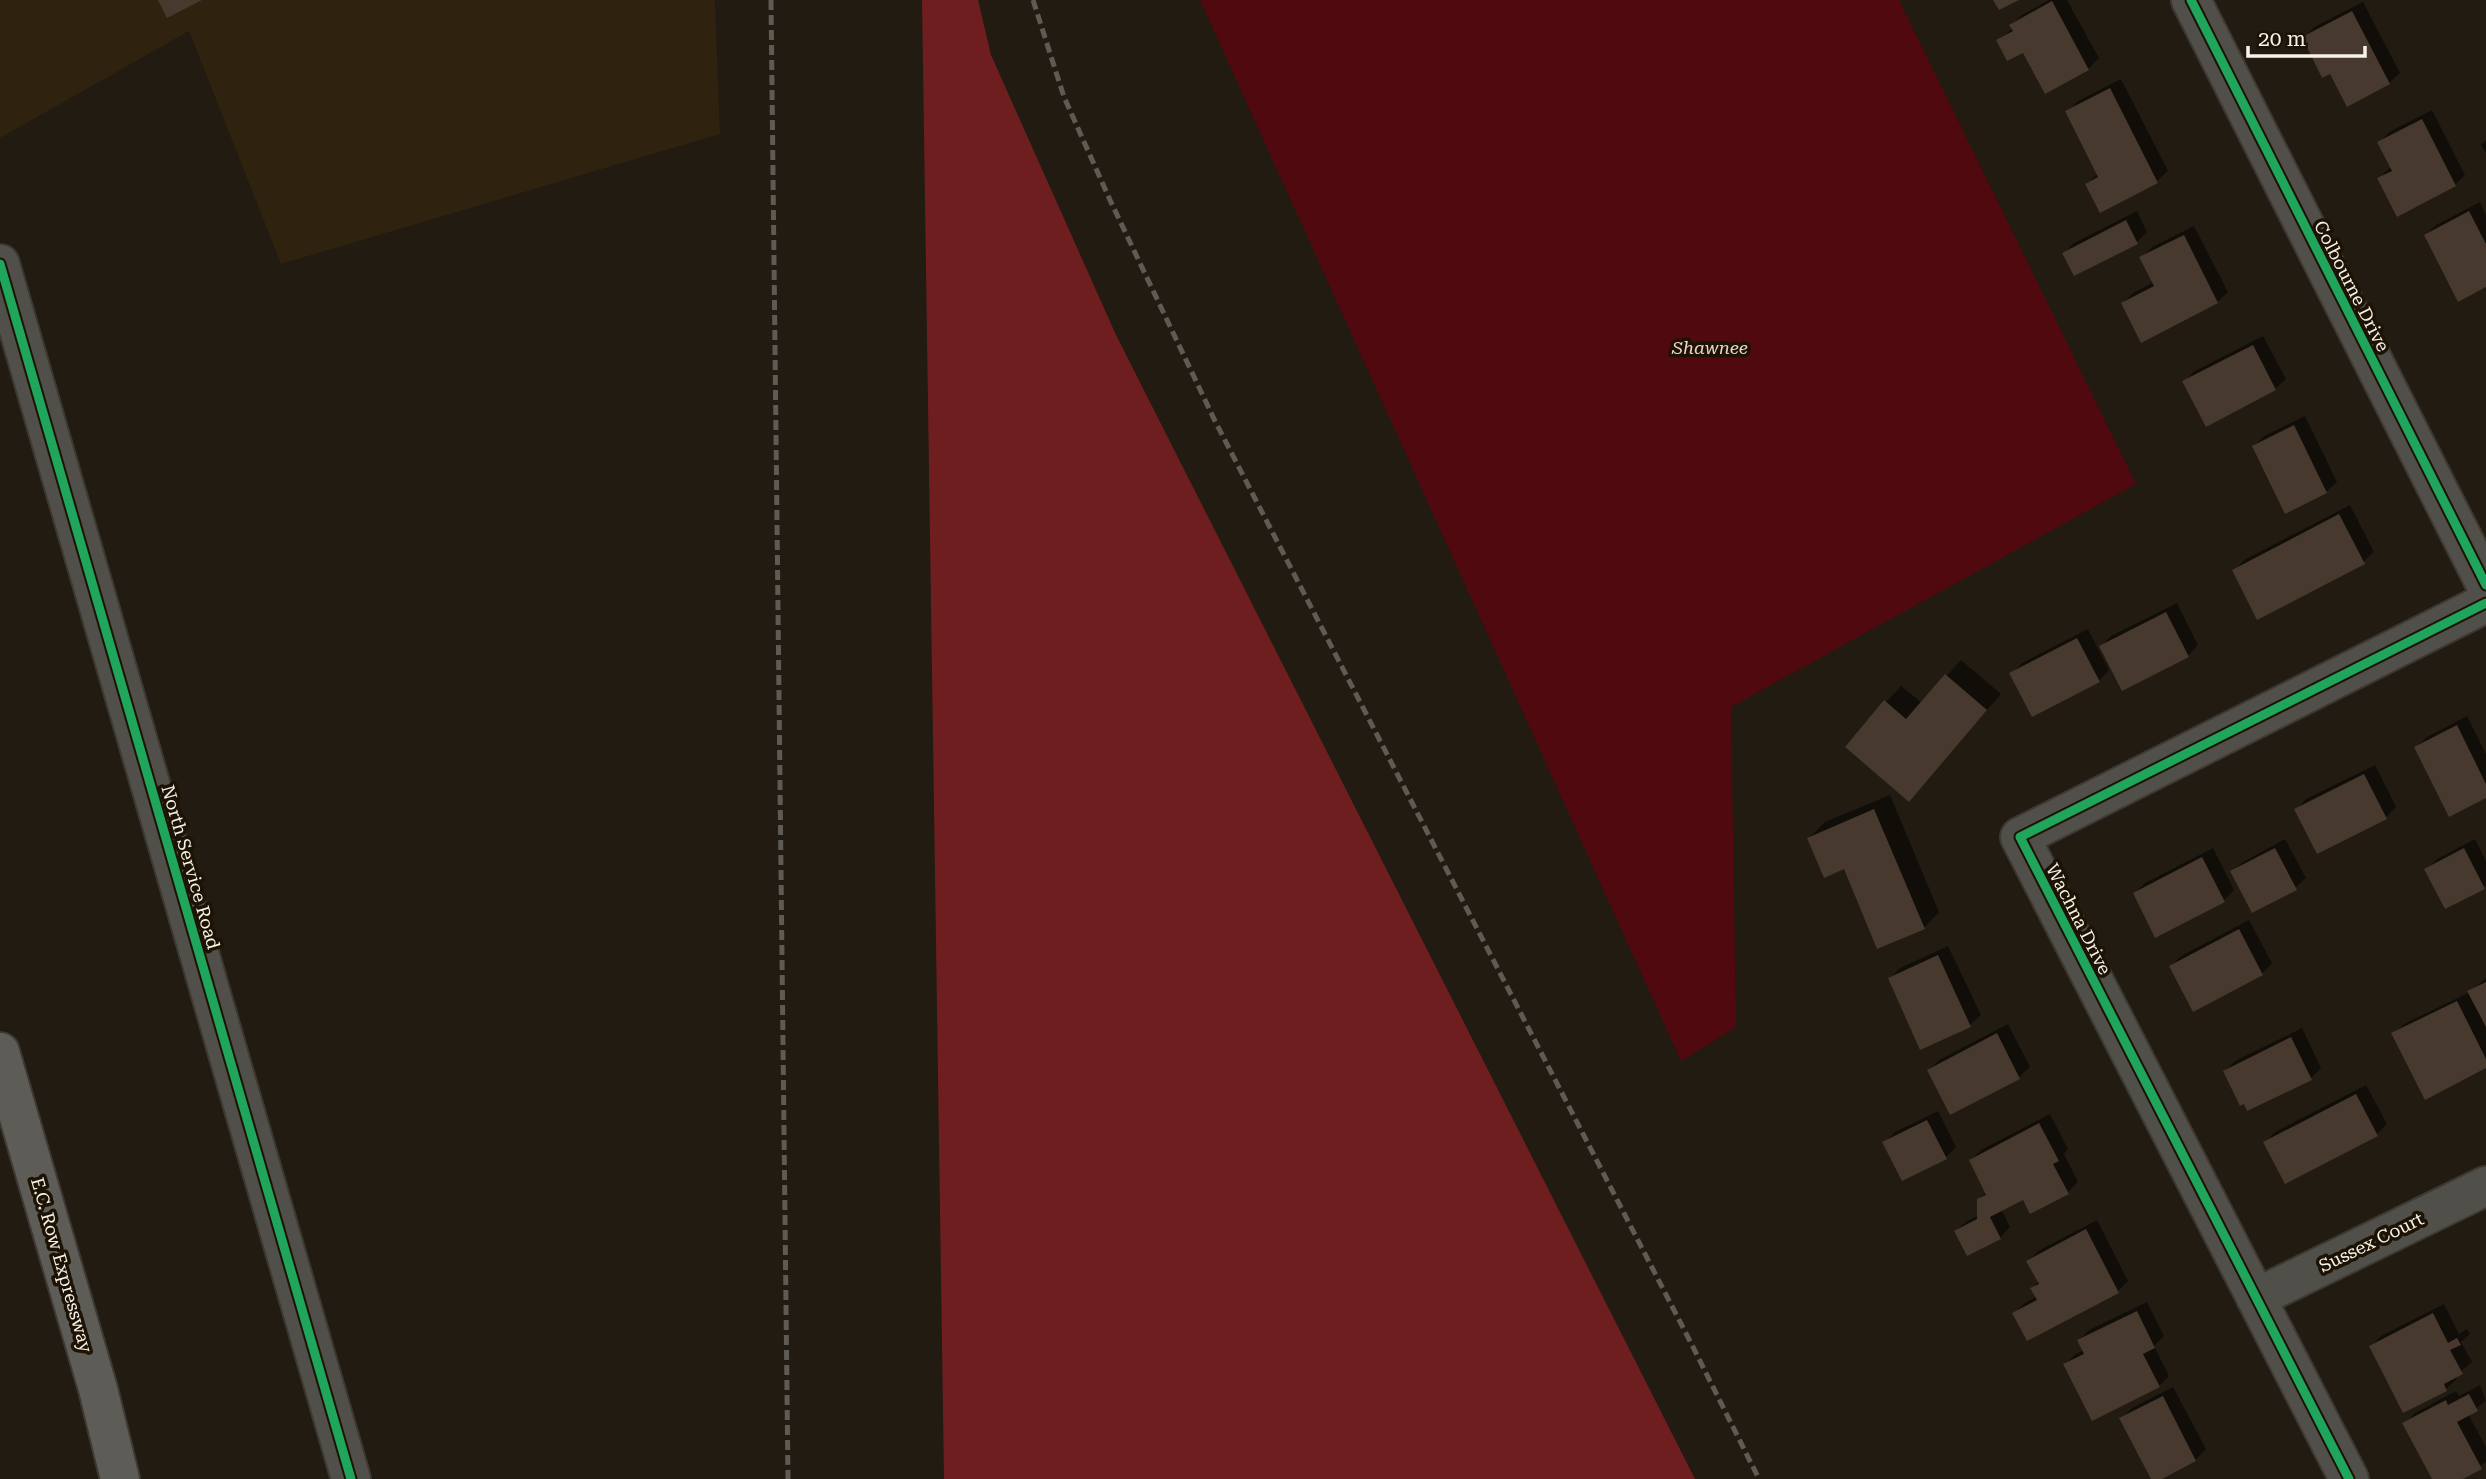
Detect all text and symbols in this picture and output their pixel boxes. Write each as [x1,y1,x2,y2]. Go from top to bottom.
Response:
scale bar [2248,14,2365,58]
text: 20 m [2258,27,2306,51]
street label: Colbourne Drive [2310,217,2394,355]
park label: Shawnee [1671,337,1748,358]
street label: North Service Road [157,782,225,952]
street label: Wachna Drive [2042,860,2116,978]
street label: E.C. Row Expressway [27,1175,97,1355]
street label: Sussex Court [2315,1208,2427,1276]

